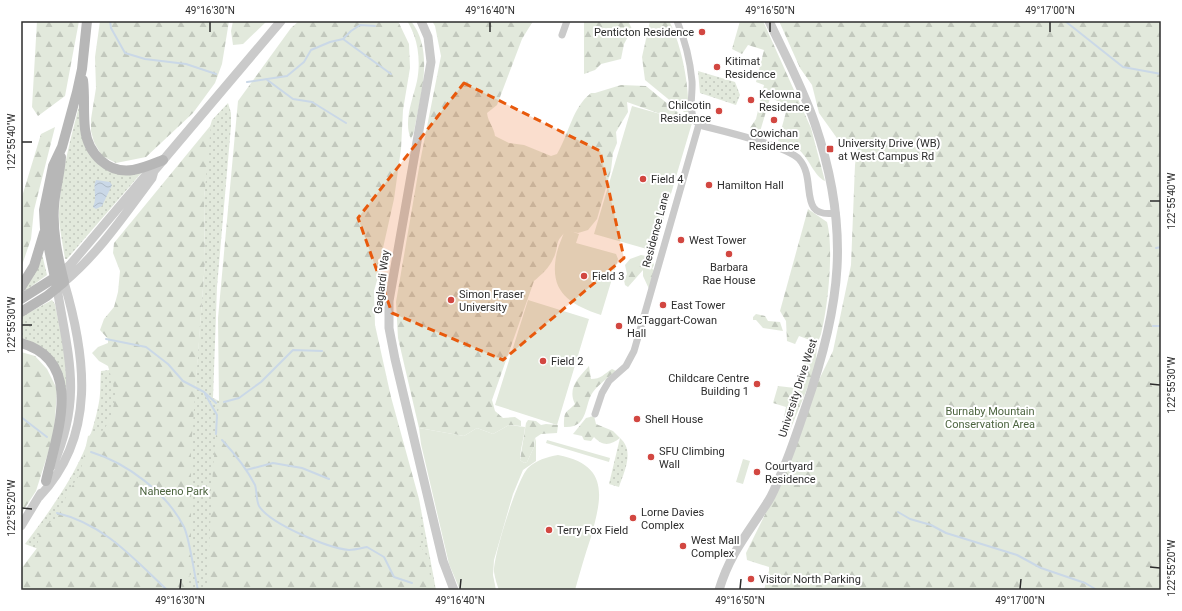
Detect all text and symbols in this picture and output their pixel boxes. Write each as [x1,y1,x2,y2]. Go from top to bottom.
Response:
text: 49°16'30"N [185,5,235,16]
text: 49°16'40"N [465,5,515,16]
text: 49°16'50"N [745,5,795,16]
text: 49°17'00"N [1025,5,1075,16]
place label: Penticton Residence [594,26,694,39]
marker: Penticton Residence [697,27,707,37]
place label: Kitimat Residence [725,55,776,81]
marker: Kitimat Residence [712,62,722,72]
place label: Kelowna Residence [759,88,810,114]
marker: Kelowna Residence [746,95,756,105]
place label: Chilcotin Residence [660,99,711,125]
marker: Chilcotin Residence [714,106,724,116]
text: 122°55'40"W [6,113,17,170]
marker: Cowichan Residence [769,115,779,125]
place label: Cowichan Residence [749,127,799,153]
place label: University Drive (WB) at West Campus Rd [838,137,941,163]
marker: University Drive (WB) at West Campus Rd [825,144,835,154]
text: 122°55'40"W [1166,172,1177,229]
place label: Field 4 [651,173,683,186]
marker: Field 4 [638,174,648,184]
place label: Hamilton Hall [717,179,784,192]
marker: Hamilton Hall [704,180,714,190]
street label: Residence Lane [640,191,672,269]
place label: West Tower [689,234,747,247]
marker: West Tower [676,235,686,245]
street label: Gaglardi Way [372,249,392,315]
marker: Barbara Rae House [724,249,734,259]
place label: Barbara Rae House [702,261,756,287]
place label: Field 3 [592,270,624,283]
marker: Field 3 [579,271,589,281]
place label: Simon Fraser University [459,288,524,314]
marker: Simon Fraser University [446,295,456,305]
text: 122°55'30"W [6,296,17,353]
place label: East Tower [671,299,725,312]
marker: East Tower [658,300,668,310]
place label: McTaggart-Cowan Hall [627,314,717,340]
marker: McTaggart-Cowan Hall [614,321,624,331]
street label: University Drive West [776,337,820,439]
place label: Field 2 [551,355,583,368]
marker: Field 2 [538,356,548,366]
text: 122°55'30"W [1166,356,1177,413]
place label: Childcare Centre Building 1 [668,372,749,398]
marker: Childcare Centre Building 1 [752,379,762,389]
park label: Burnaby Mountain Conservation Area [945,405,1035,431]
place label: Shell House [645,413,703,426]
marker: Shell House [632,414,642,424]
place label: SFU Climbing Wall [659,445,725,471]
marker: SFU Climbing Wall [646,452,656,462]
place label: Courtyard Residence [765,460,816,486]
marker: Courtyard Residence [752,467,762,477]
text: 122°55'20"W [6,479,17,536]
park label: Naheeno Park [140,485,209,498]
place label: Lorne Davies Complex [641,506,705,532]
marker: Lorne Davies Complex [628,513,638,523]
place label: Terry Fox Field [557,524,628,537]
marker: Terry Fox Field [544,525,554,535]
place label: West Mall Complex [691,534,739,560]
text: 122°55'20"W [1166,539,1177,596]
marker: West Mall Complex [678,541,688,551]
place label: Visitor North Parking [759,573,861,586]
marker: Visitor North Parking [746,574,756,584]
text: 49°16'30"N [155,595,205,606]
text: 49°16'40"N [435,595,485,606]
text: 49°16'50"N [715,595,765,606]
text: 49°17'00"N [995,595,1045,606]

